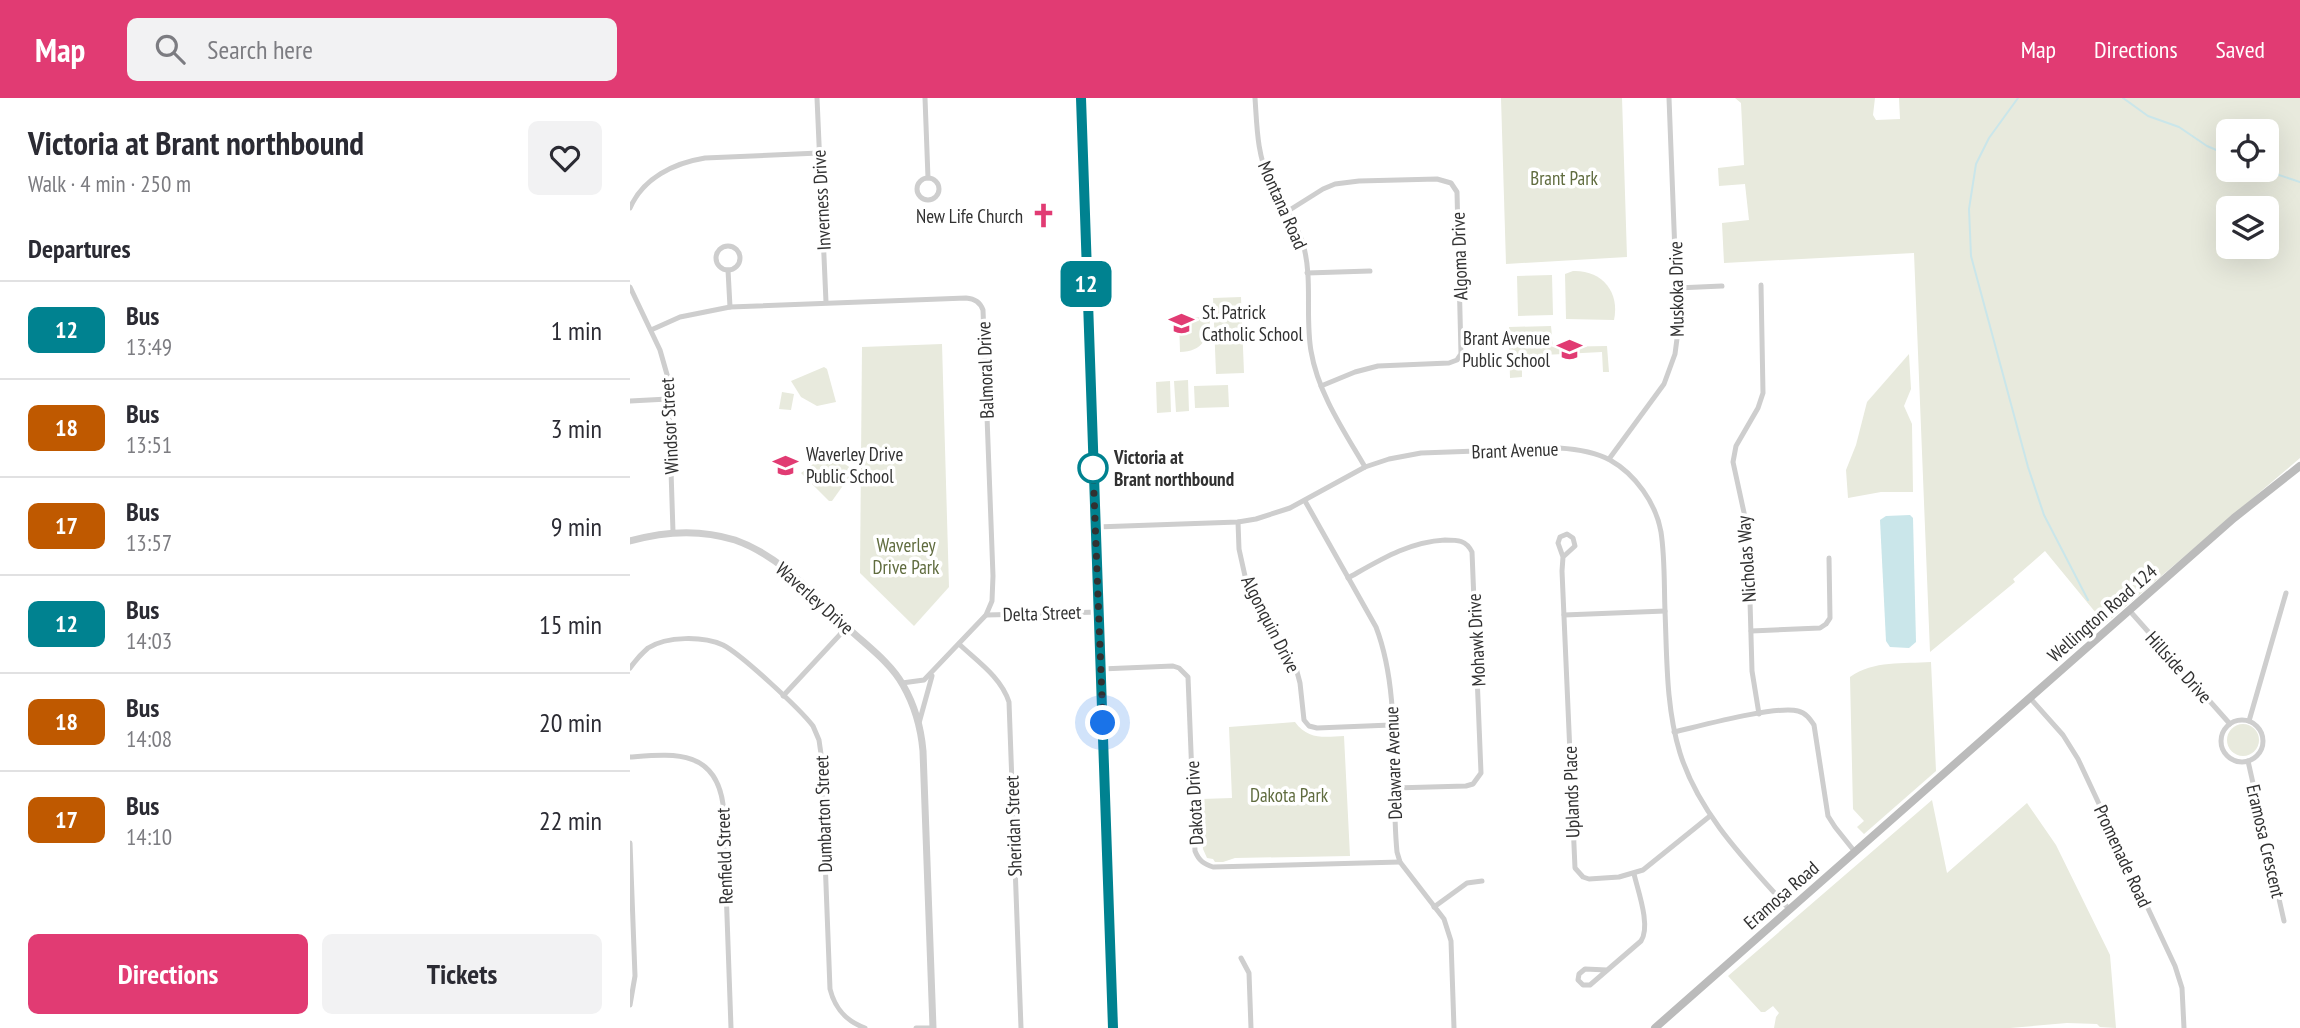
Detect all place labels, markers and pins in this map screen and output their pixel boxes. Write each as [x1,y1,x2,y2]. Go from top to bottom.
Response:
church icon: New Life Church [1029,202,1057,230]
place label: New Life Church [916,204,1023,228]
place label: St. Patrick Catholic School [1202,300,1304,346]
school or university icon: St. Patrick Catholic School [1168,309,1196,337]
place label: Brant Avenue Public School [1462,326,1551,372]
school or university icon: Brant Avenue Public School [1556,335,1584,363]
place label: Waverley Drive Public School [806,442,903,488]
place label: Victoria at Brant northbound [1113,445,1234,491]
school or university icon: Waverley Drive Public School [772,451,800,479]
marker: Victoria at Brant northbound [1078,453,1108,483]

